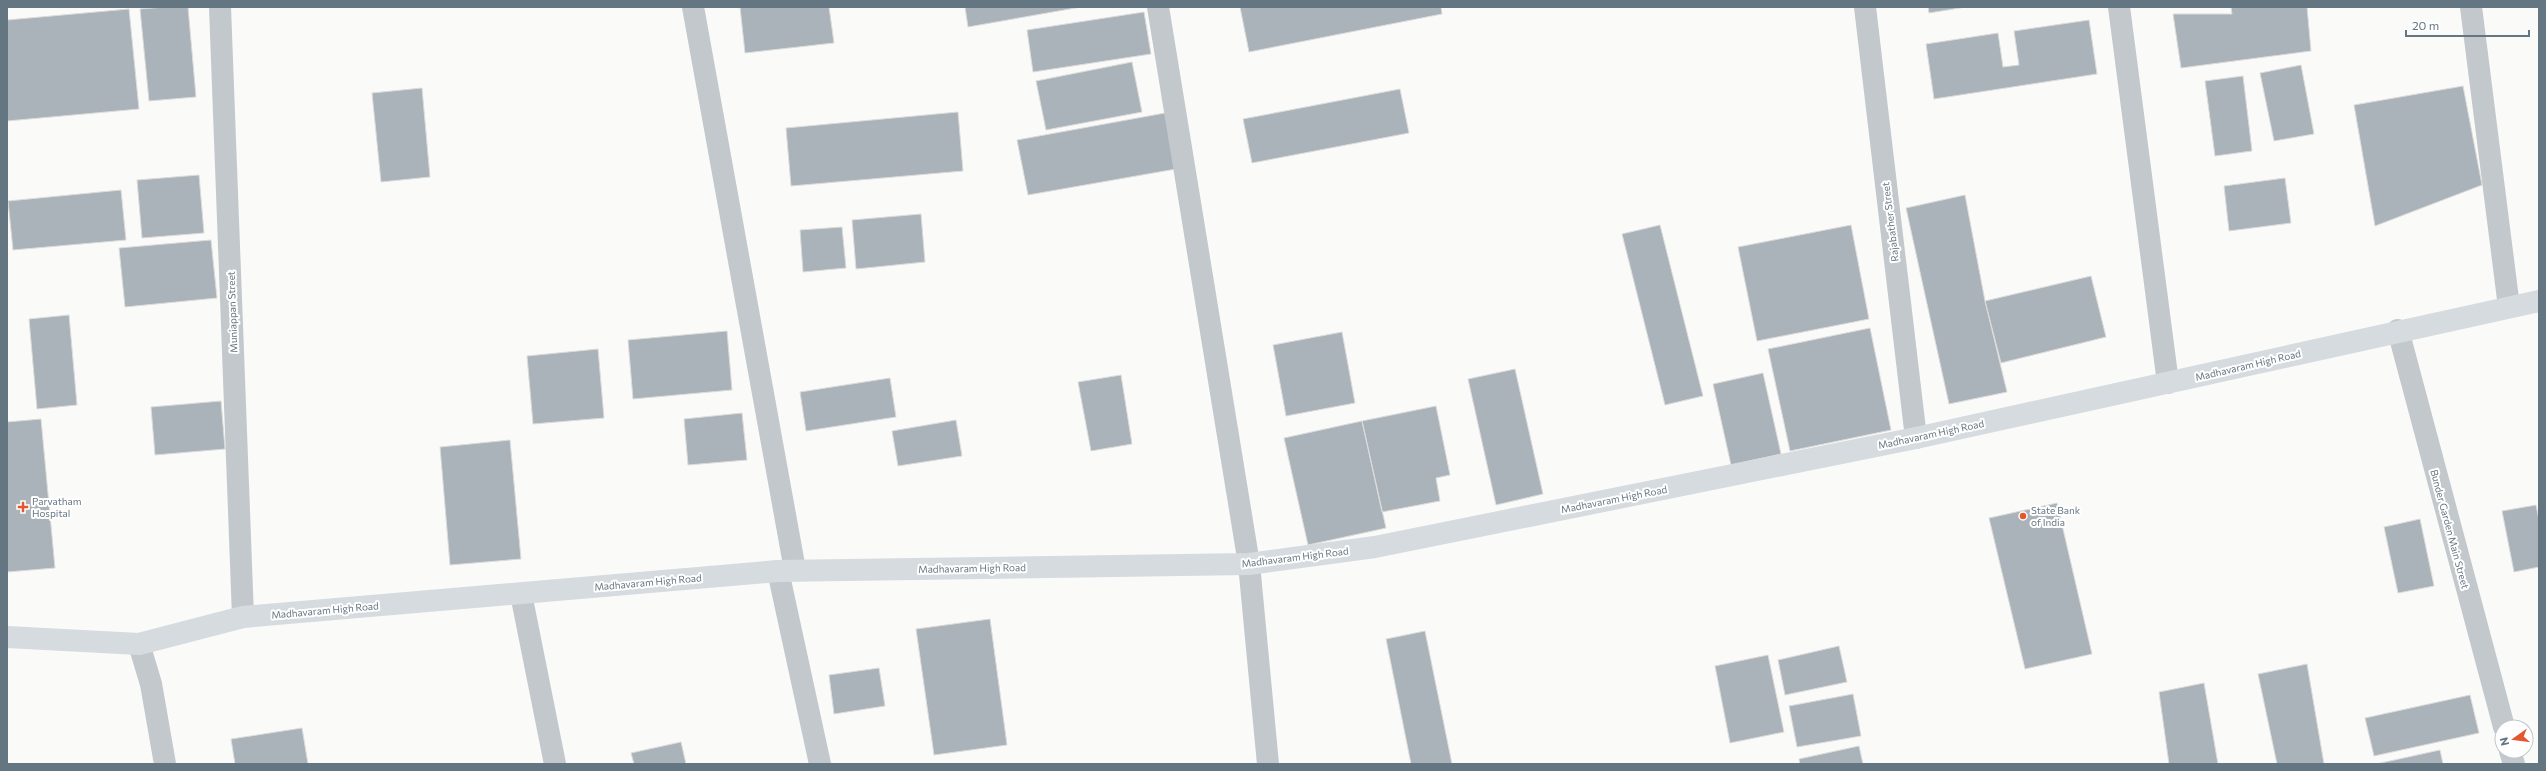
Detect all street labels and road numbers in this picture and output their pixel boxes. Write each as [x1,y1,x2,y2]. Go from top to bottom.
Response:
street label: Rajabather Street [1879,182,1901,262]
street label: Muniappan Street [225,271,239,353]
street label: Madhavaram High Road [2194,347,2302,383]
street label: Madhavaram High Road [1877,417,1985,451]
street label: Bunder Garden Main Street [2428,468,2472,590]
street label: Madhavaram High Road [1560,483,1668,515]
street label: Madhavaram High Road [1241,544,1349,570]
street label: Madhavaram High Road [918,561,1026,575]
street label: Madhavaram High Road [594,571,702,593]
street label: Madhavaram High Road [271,599,379,621]

